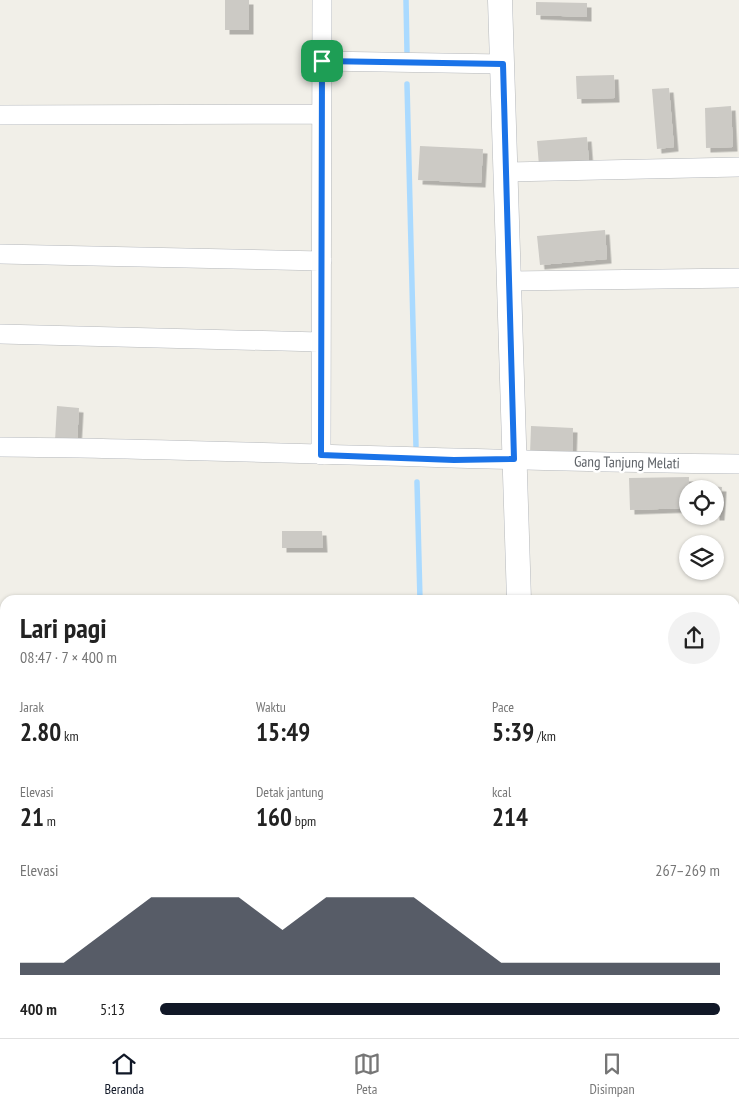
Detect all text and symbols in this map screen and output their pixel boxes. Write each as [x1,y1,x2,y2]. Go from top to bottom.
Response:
pin [301,40,343,82]
icon: arrive [308,47,336,75]
street label: Gang Tanjung Melati [574,452,680,472]
map controls [679,480,724,580]
button: locate [679,480,724,525]
button: layers [679,535,724,580]
text: Lari pagi [20,609,106,646]
button: share [668,612,720,664]
text: 08:47 · 7 × 400 m [20,647,117,667]
text: Jarak [20,698,44,716]
text: Waktu [256,698,286,716]
text: Pace [492,698,514,716]
text: 2.80 [20,716,61,748]
text: 15:49 [256,716,310,748]
text: 5:39 [492,716,534,748]
text: km [61,727,79,745]
text: /km [534,727,556,745]
text: Elevasi [20,783,54,801]
text: Detak jantung [256,783,324,801]
text: kcal [492,783,511,801]
text: 21 [20,801,44,833]
text: 160 [256,801,292,833]
text: 214 [492,801,528,833]
text: m [44,812,56,830]
text: bpm [292,812,316,830]
text: Elevasi [20,860,58,880]
text: 267–269 m [655,860,720,880]
text: 400 m [20,999,57,1019]
text: 5:13 [100,999,125,1019]
tab: Beranda [104,1050,144,1098]
tab: Peta [353,1050,381,1098]
tab: Disimpan [590,1050,635,1098]

